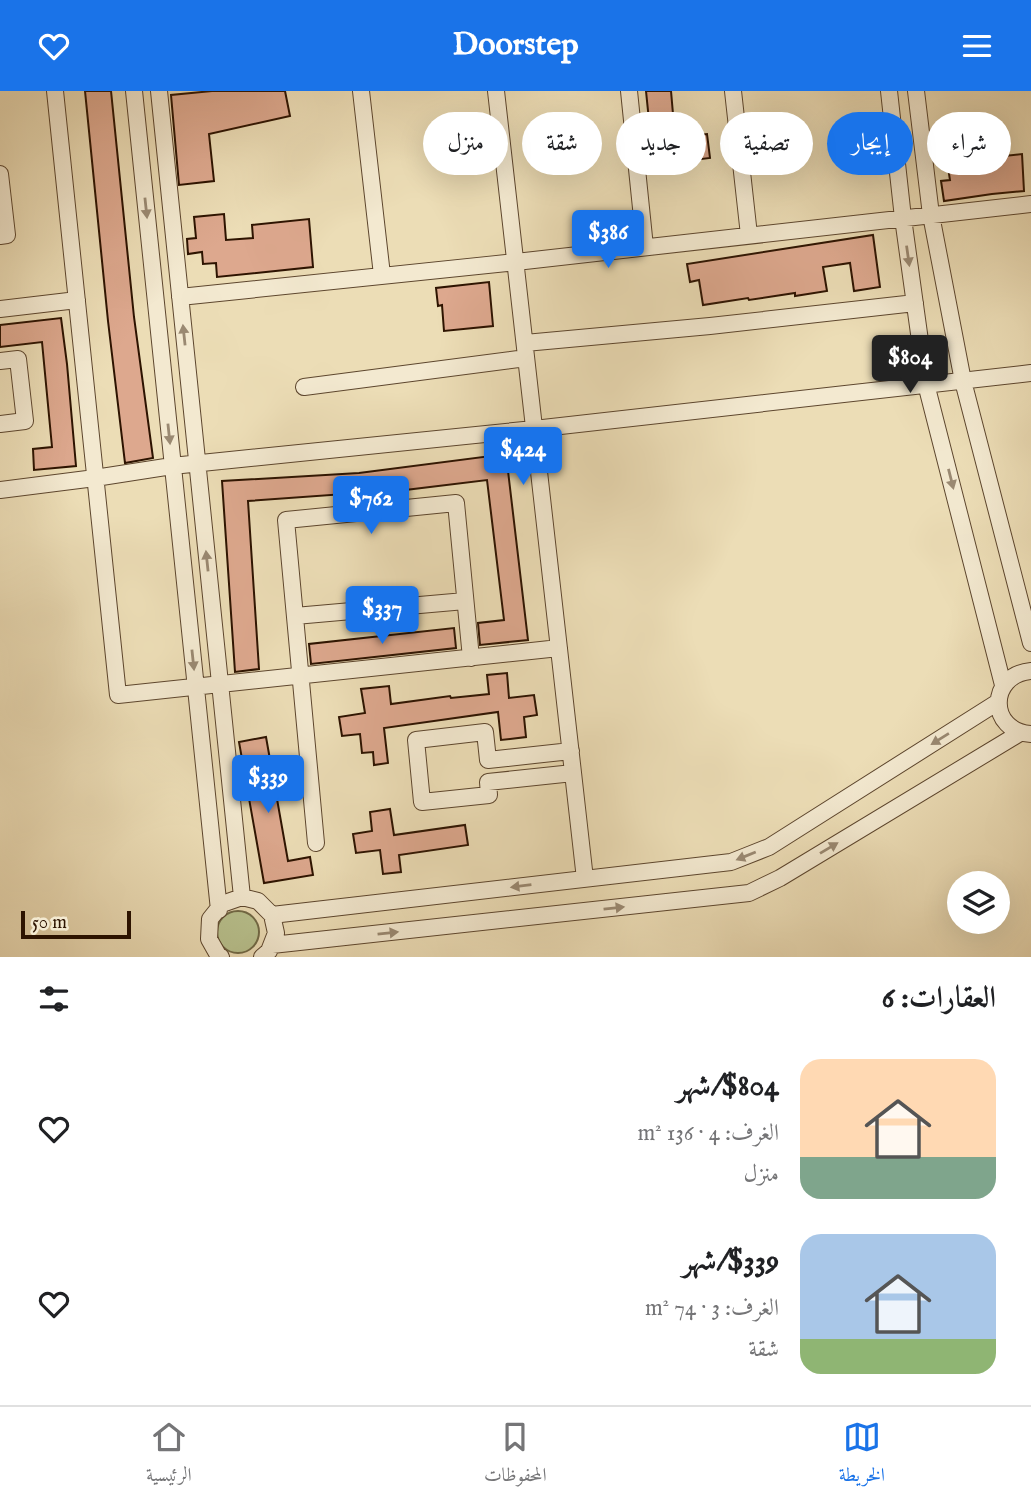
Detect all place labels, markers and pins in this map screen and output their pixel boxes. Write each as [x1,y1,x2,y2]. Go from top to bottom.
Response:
pin: $386 [567,211,649,270]
pin: $804 [869,335,951,395]
pin: $424 [482,427,564,487]
pin: $762 [330,477,412,536]
pin: $337 [341,587,423,646]
pin: $339 [227,755,309,815]

